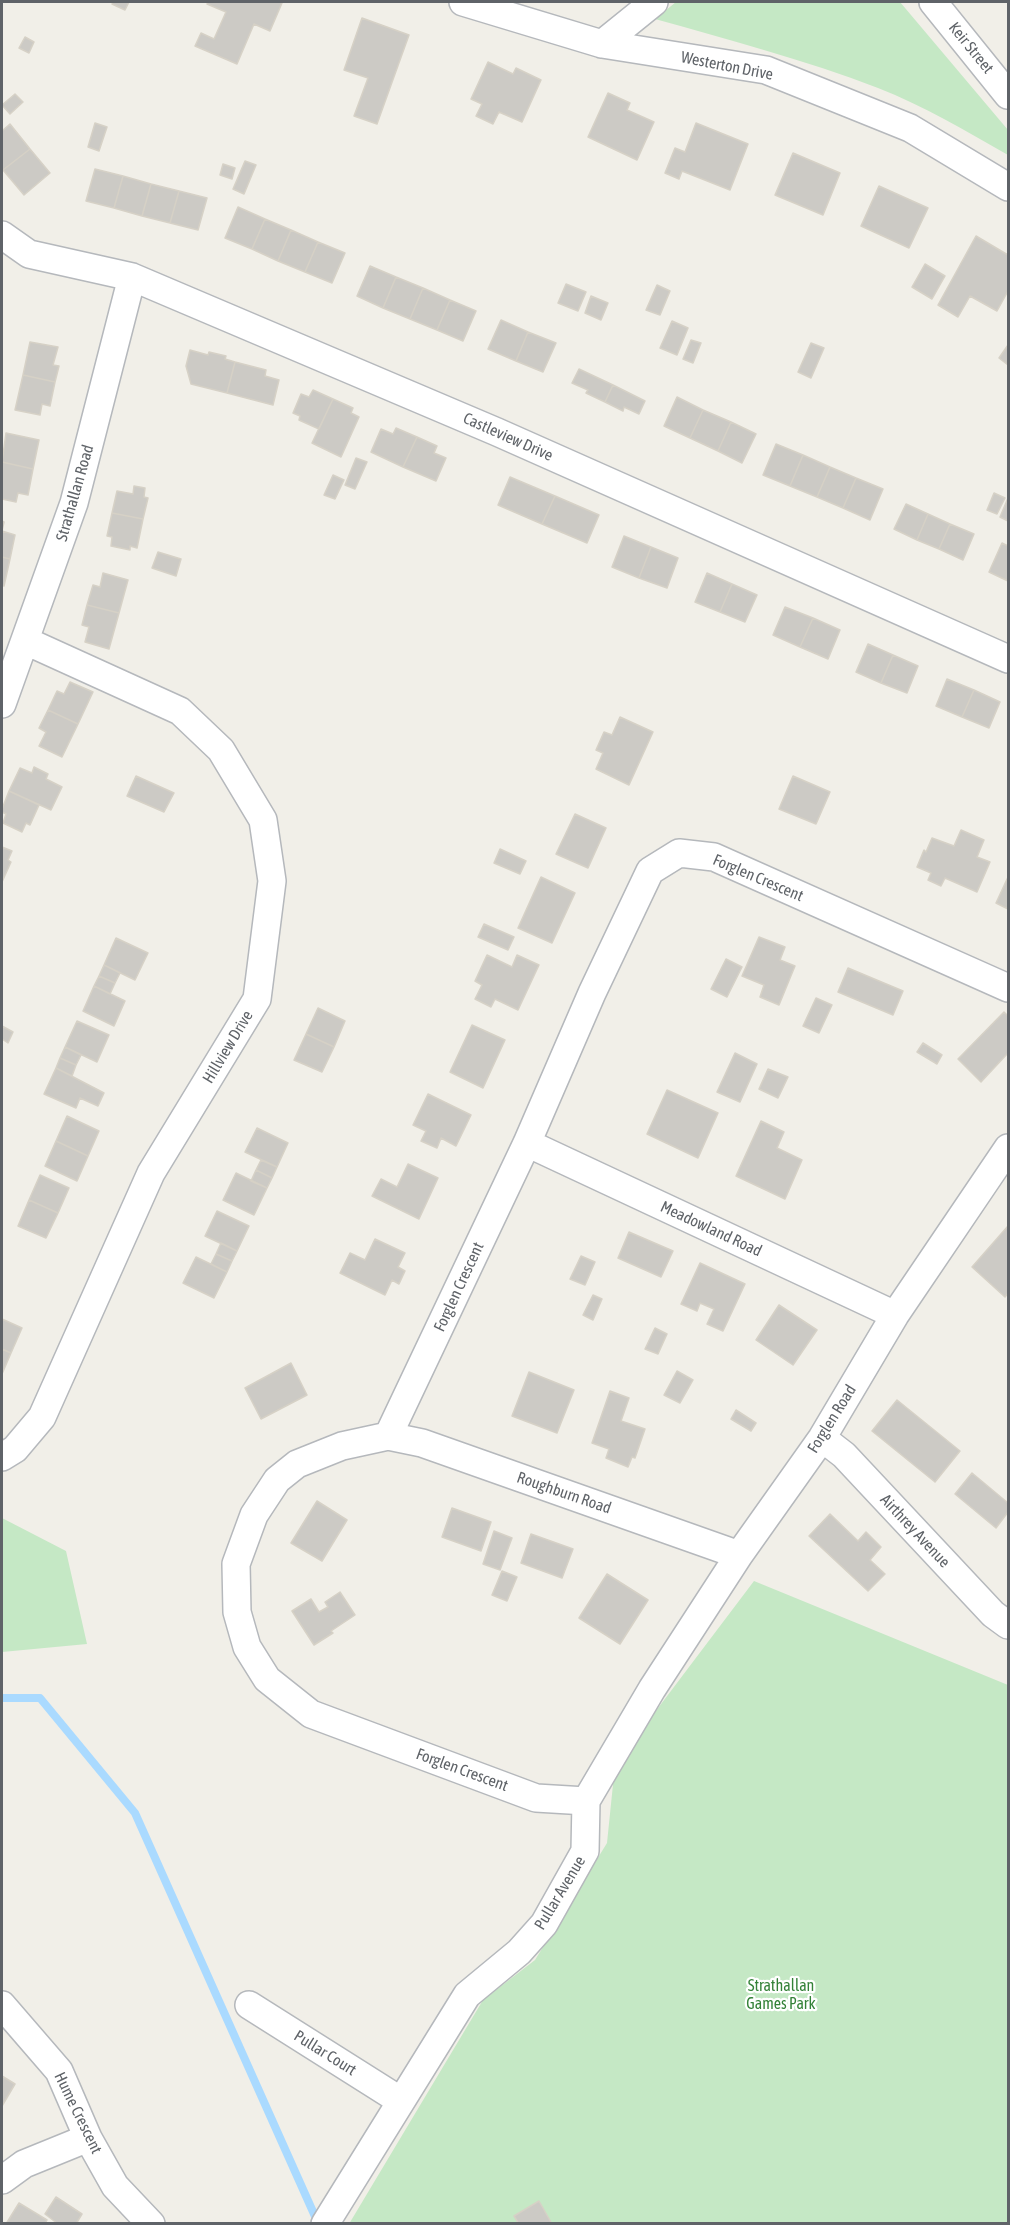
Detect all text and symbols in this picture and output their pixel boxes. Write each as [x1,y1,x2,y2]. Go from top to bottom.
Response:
street label: Keir Street [945,18,997,78]
street label: Westerton Drive [679,48,775,84]
street label: Castleview Drive [460,409,556,465]
street label: Strathallan Road [52,443,98,543]
street label: Forglen Crescent [710,850,806,906]
street label: Hillview Drive [199,1007,257,1087]
street label: Meadowland Road [657,1197,765,1261]
street label: Forglen Crescent [430,1239,488,1335]
street label: Forglen Road [804,1381,860,1457]
street label: Roughburn Road [514,1468,614,1518]
street label: Airthrey Avenue [876,1490,954,1572]
street label: Forglen Crescent [413,1744,511,1796]
street label: Pullar Avenue [530,1853,590,1933]
park label: Strathallan Games Park [746,1976,816,2014]
street label: Pullar Court [290,2026,360,2080]
street label: Hume Crescent [50,2069,106,2157]

